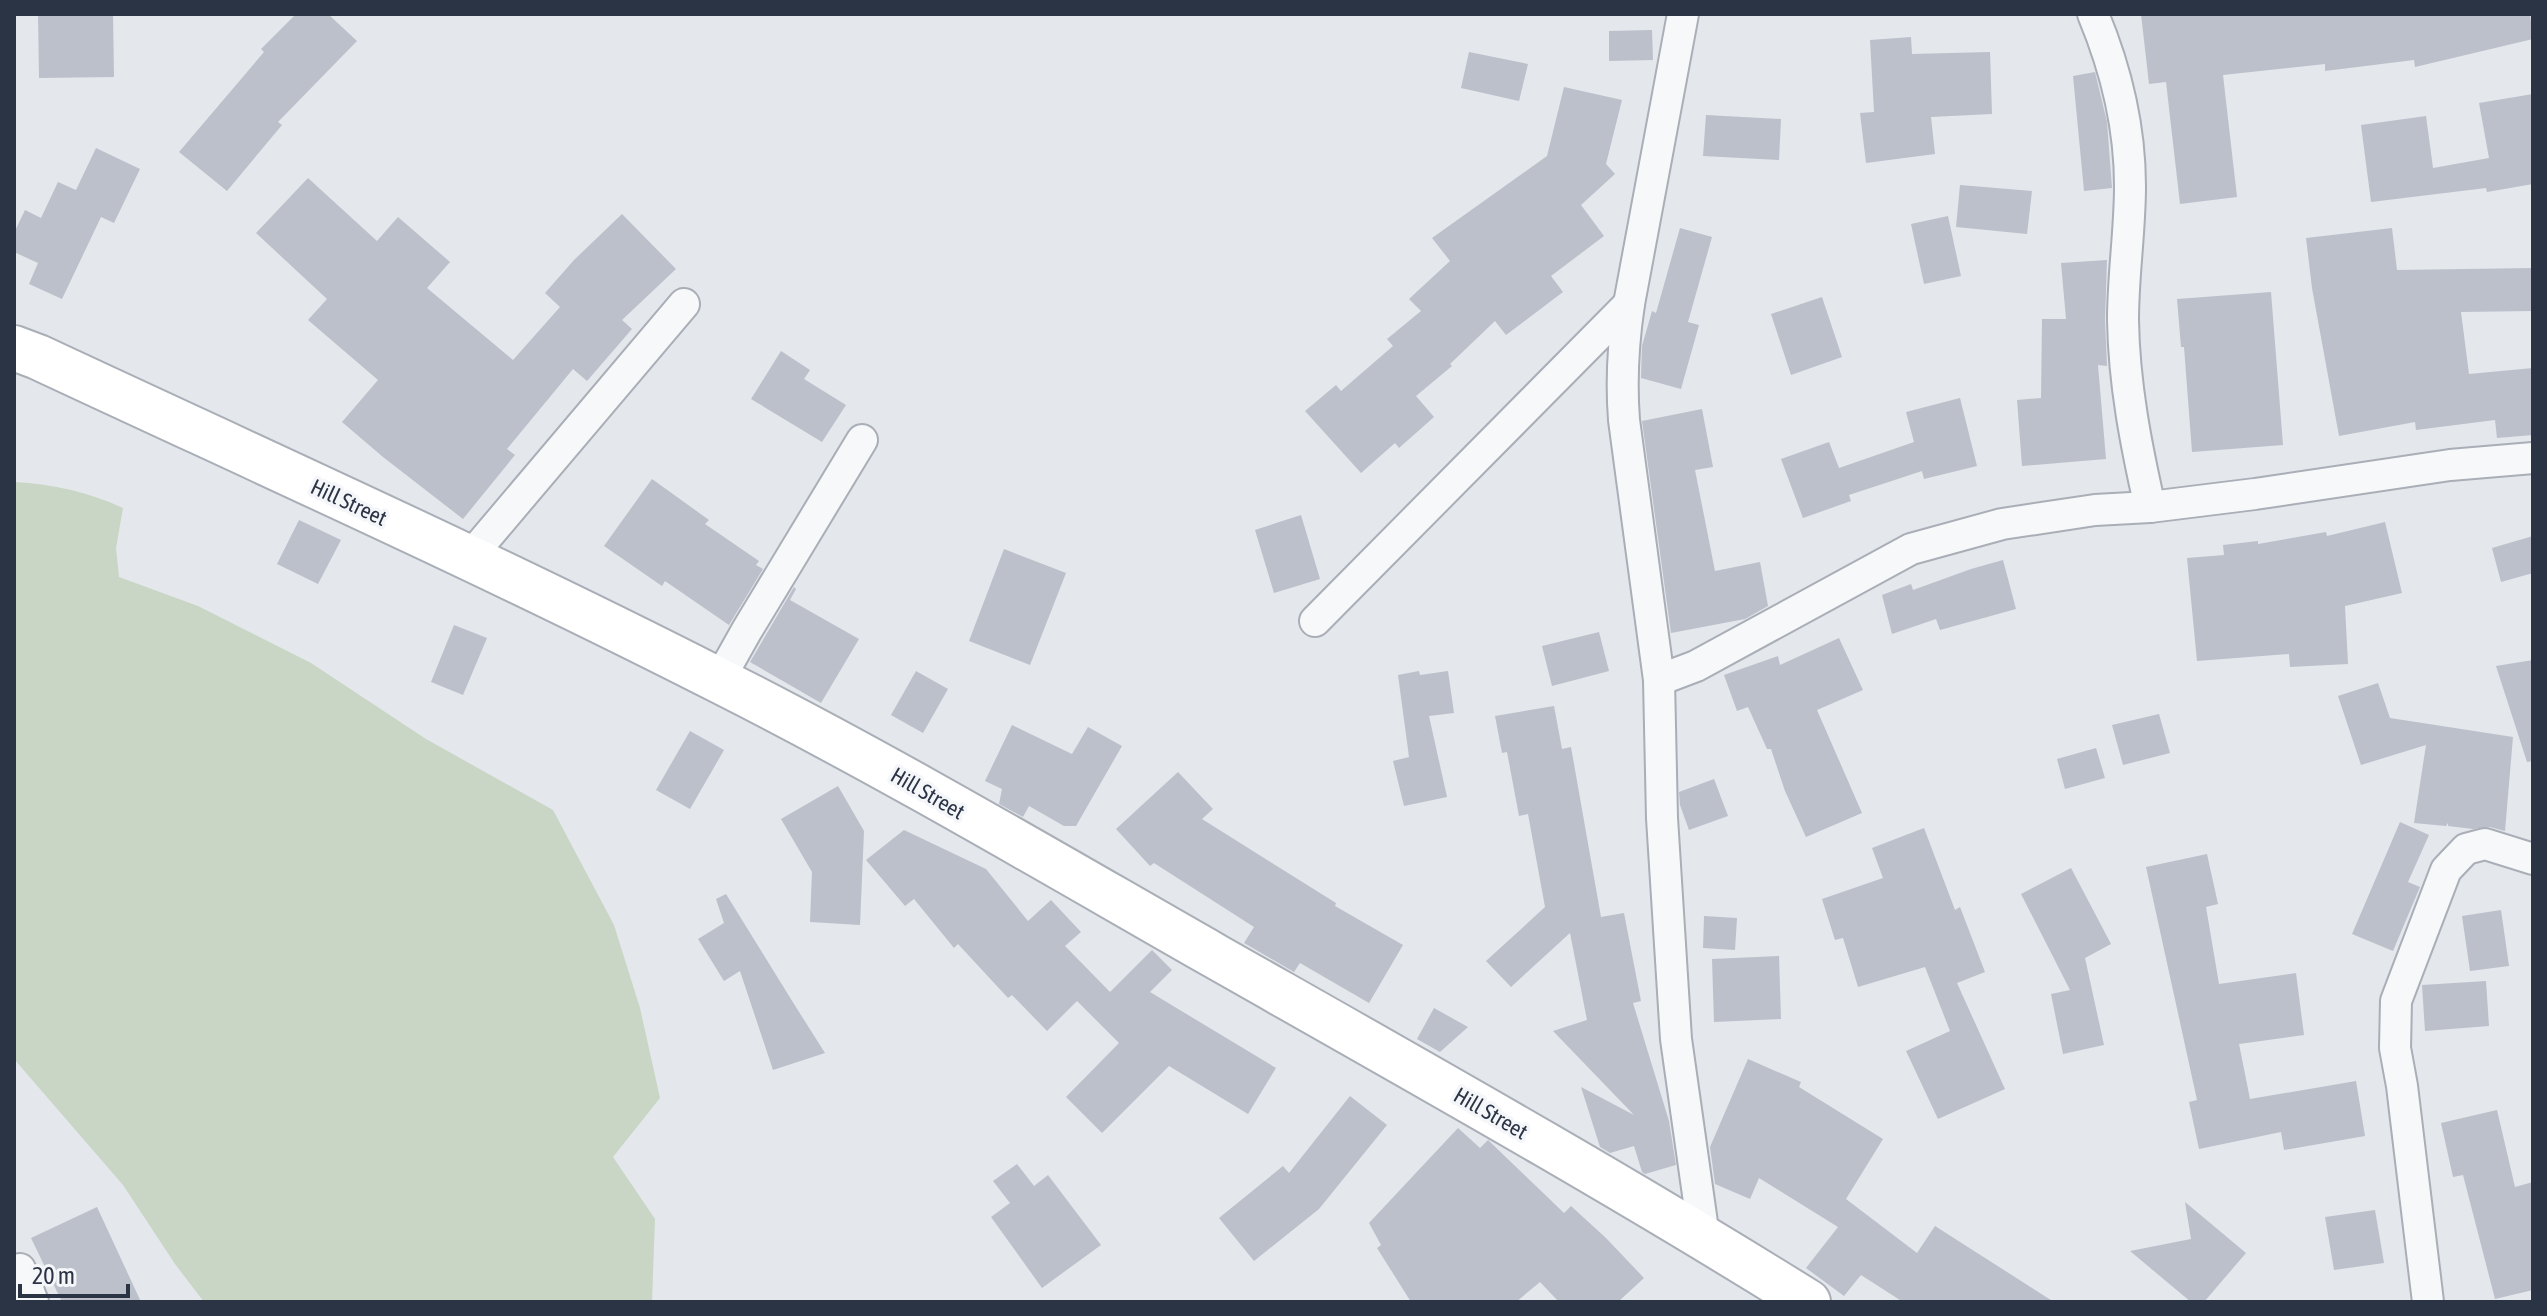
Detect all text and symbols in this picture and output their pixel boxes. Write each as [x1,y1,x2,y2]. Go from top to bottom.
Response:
street label: Hill Street [307,473,391,531]
street label: Hill Street [887,762,969,824]
street label: Hill Street [1450,1082,1532,1144]
scale bar [20,1248,128,1298]
text: 20 m [32,1262,75,1289]

